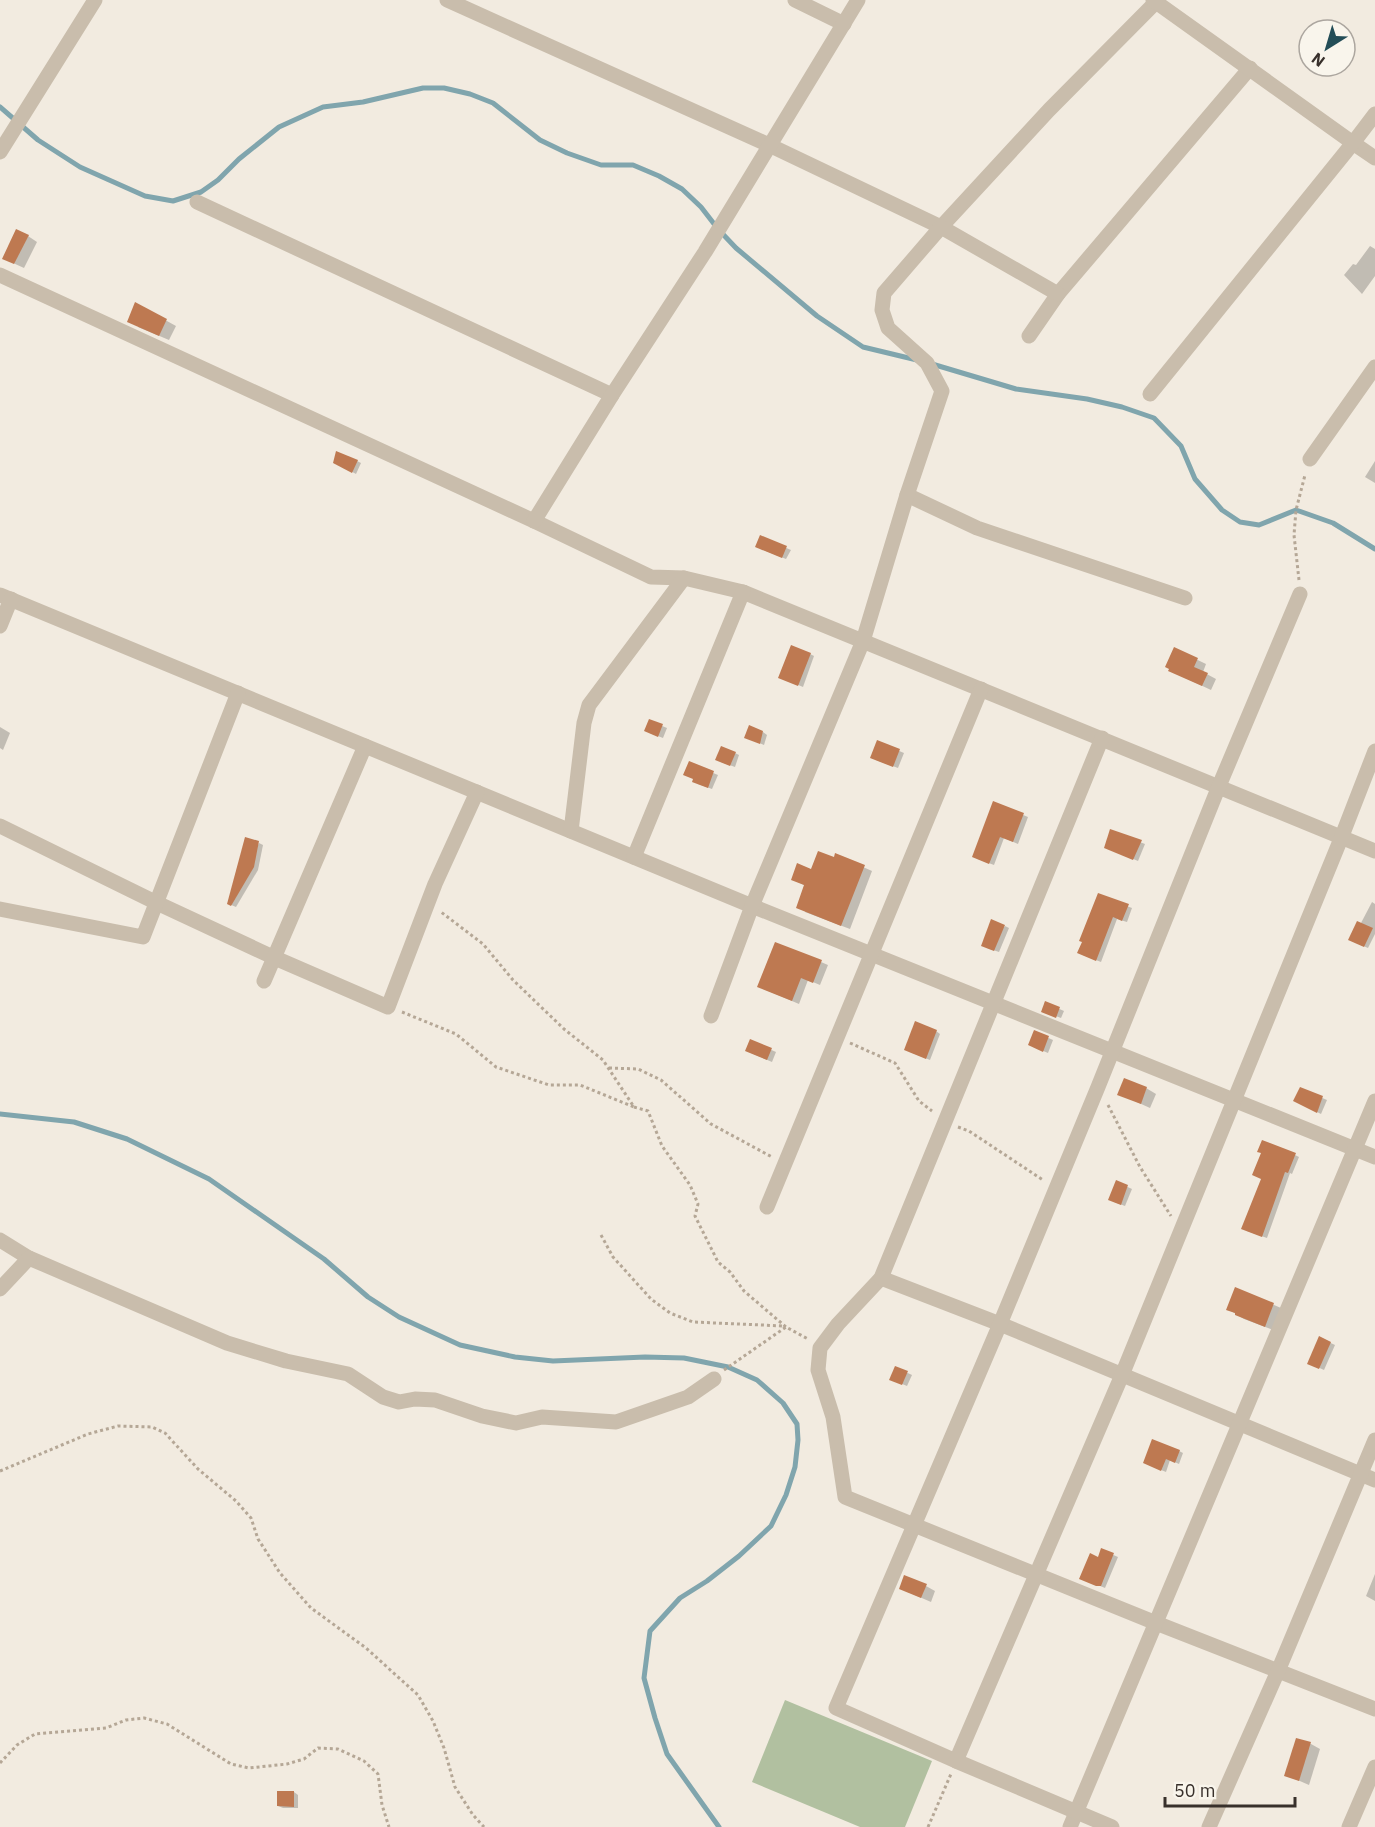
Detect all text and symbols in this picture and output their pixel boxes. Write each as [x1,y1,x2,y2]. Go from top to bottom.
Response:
north arrow [1297,18,1357,78]
text: N [1307,49,1329,71]
scale bar [1165,1770,1296,1808]
text: 50 m [1174,1779,1216,1802]

